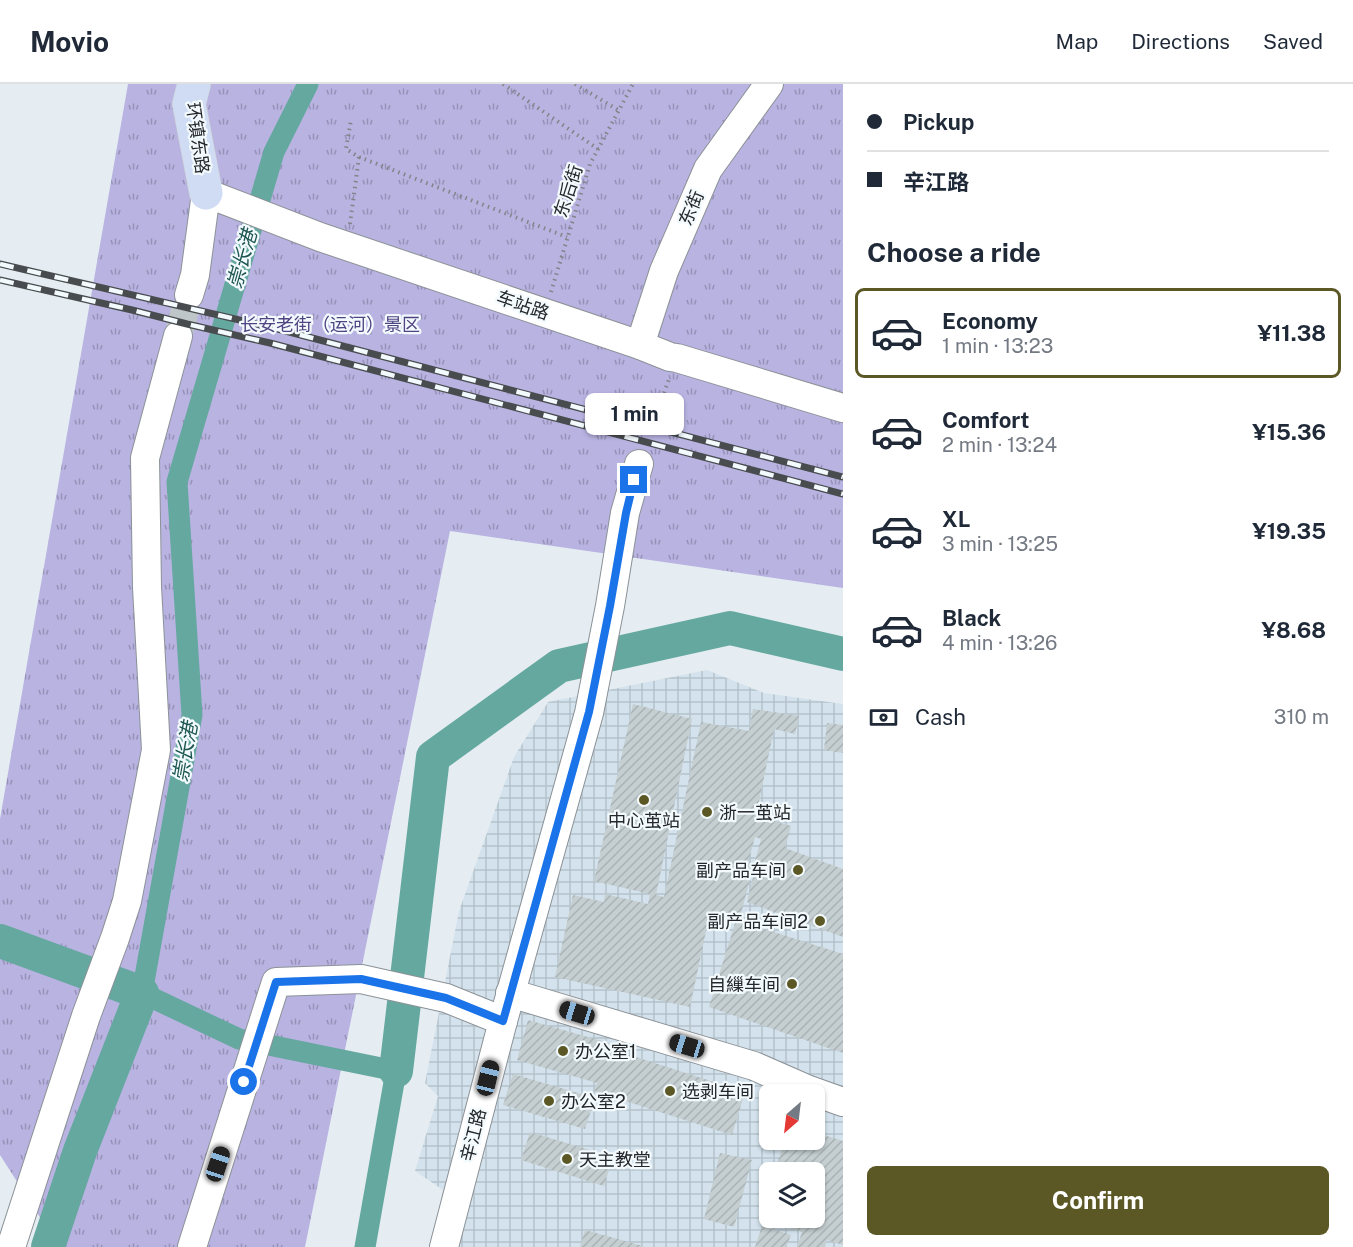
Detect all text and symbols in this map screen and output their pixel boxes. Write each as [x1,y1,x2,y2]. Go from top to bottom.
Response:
text: Movio [30,25,109,58]
text: Map [1056,29,1098,54]
text: Directions [1131,29,1230,54]
text: Saved [1263,29,1323,54]
street label: 环镇东路 [183,101,213,175]
text: Pickup [903,109,974,135]
street label: 东后街 [550,162,586,220]
text: 辛江路 [903,169,969,195]
street label: 东街 [674,187,708,229]
water label: 崇长港 [222,224,263,291]
text: Choose a ride [867,236,1041,268]
street label: 车站路 [494,286,552,324]
icon: car [870,306,924,360]
text: Economy [942,308,1038,334]
park label: 长安老街（运河）景区 [240,314,420,335]
text: ¥11.38 [1257,320,1326,346]
text: 1 min · 13:23 [942,334,1053,358]
callout: 1 min [584,393,684,435]
text: 1 min [610,402,659,426]
icon: car [870,405,924,459]
text: Comfort [942,407,1029,433]
text: ¥15.36 [1252,419,1326,445]
text: 2 min · 13:24 [942,433,1057,457]
route end [620,466,647,493]
icon: car [870,504,924,558]
text: XL [942,506,970,532]
text: ¥19.35 [1252,518,1326,544]
text: 3 min · 13:25 [942,532,1058,556]
icon: car [870,603,924,657]
text: Black [942,605,1001,631]
text: ¥8.68 [1262,617,1326,643]
text: 4 min · 13:26 [942,631,1058,655]
icon: cash [867,701,900,734]
text: Cash [915,704,966,730]
text: 310 m [1274,705,1329,729]
water label: 崇长港 [168,717,203,784]
marker: 中心茧站 [637,793,651,807]
place label: 浙一茧站 [719,802,791,823]
marker: 浙一茧站 [700,805,714,819]
place label: 中心茧站 [608,810,680,831]
place label: 副产品车间 [696,860,786,881]
marker: 副产品车间 [791,863,805,877]
place label: 副产品车间2 [707,911,808,932]
marker: 副产品车间2 [813,914,827,928]
place label: 自繅车间 [708,974,780,995]
marker: 自繅车间 [785,977,799,991]
car [557,999,597,1027]
car [667,1032,707,1060]
place label: 办公室1 [575,1041,636,1062]
marker: 办公室1 [556,1044,570,1058]
car [475,1058,501,1098]
route start [230,1068,257,1095]
place label: 选剥车间 [682,1081,754,1102]
marker: 选剥车间 [663,1084,677,1098]
north arrow [759,1084,825,1150]
map controls [759,1084,825,1228]
place label: 办公室2 [561,1091,626,1112]
marker: 办公室2 [542,1094,556,1108]
street label: 辛江路 [456,1106,490,1164]
car [204,1144,232,1184]
place label: 天主教堂 [579,1149,651,1170]
marker: 天主教堂 [560,1152,574,1166]
button: layers [759,1162,825,1228]
button: Confirm [867,1166,1329,1235]

